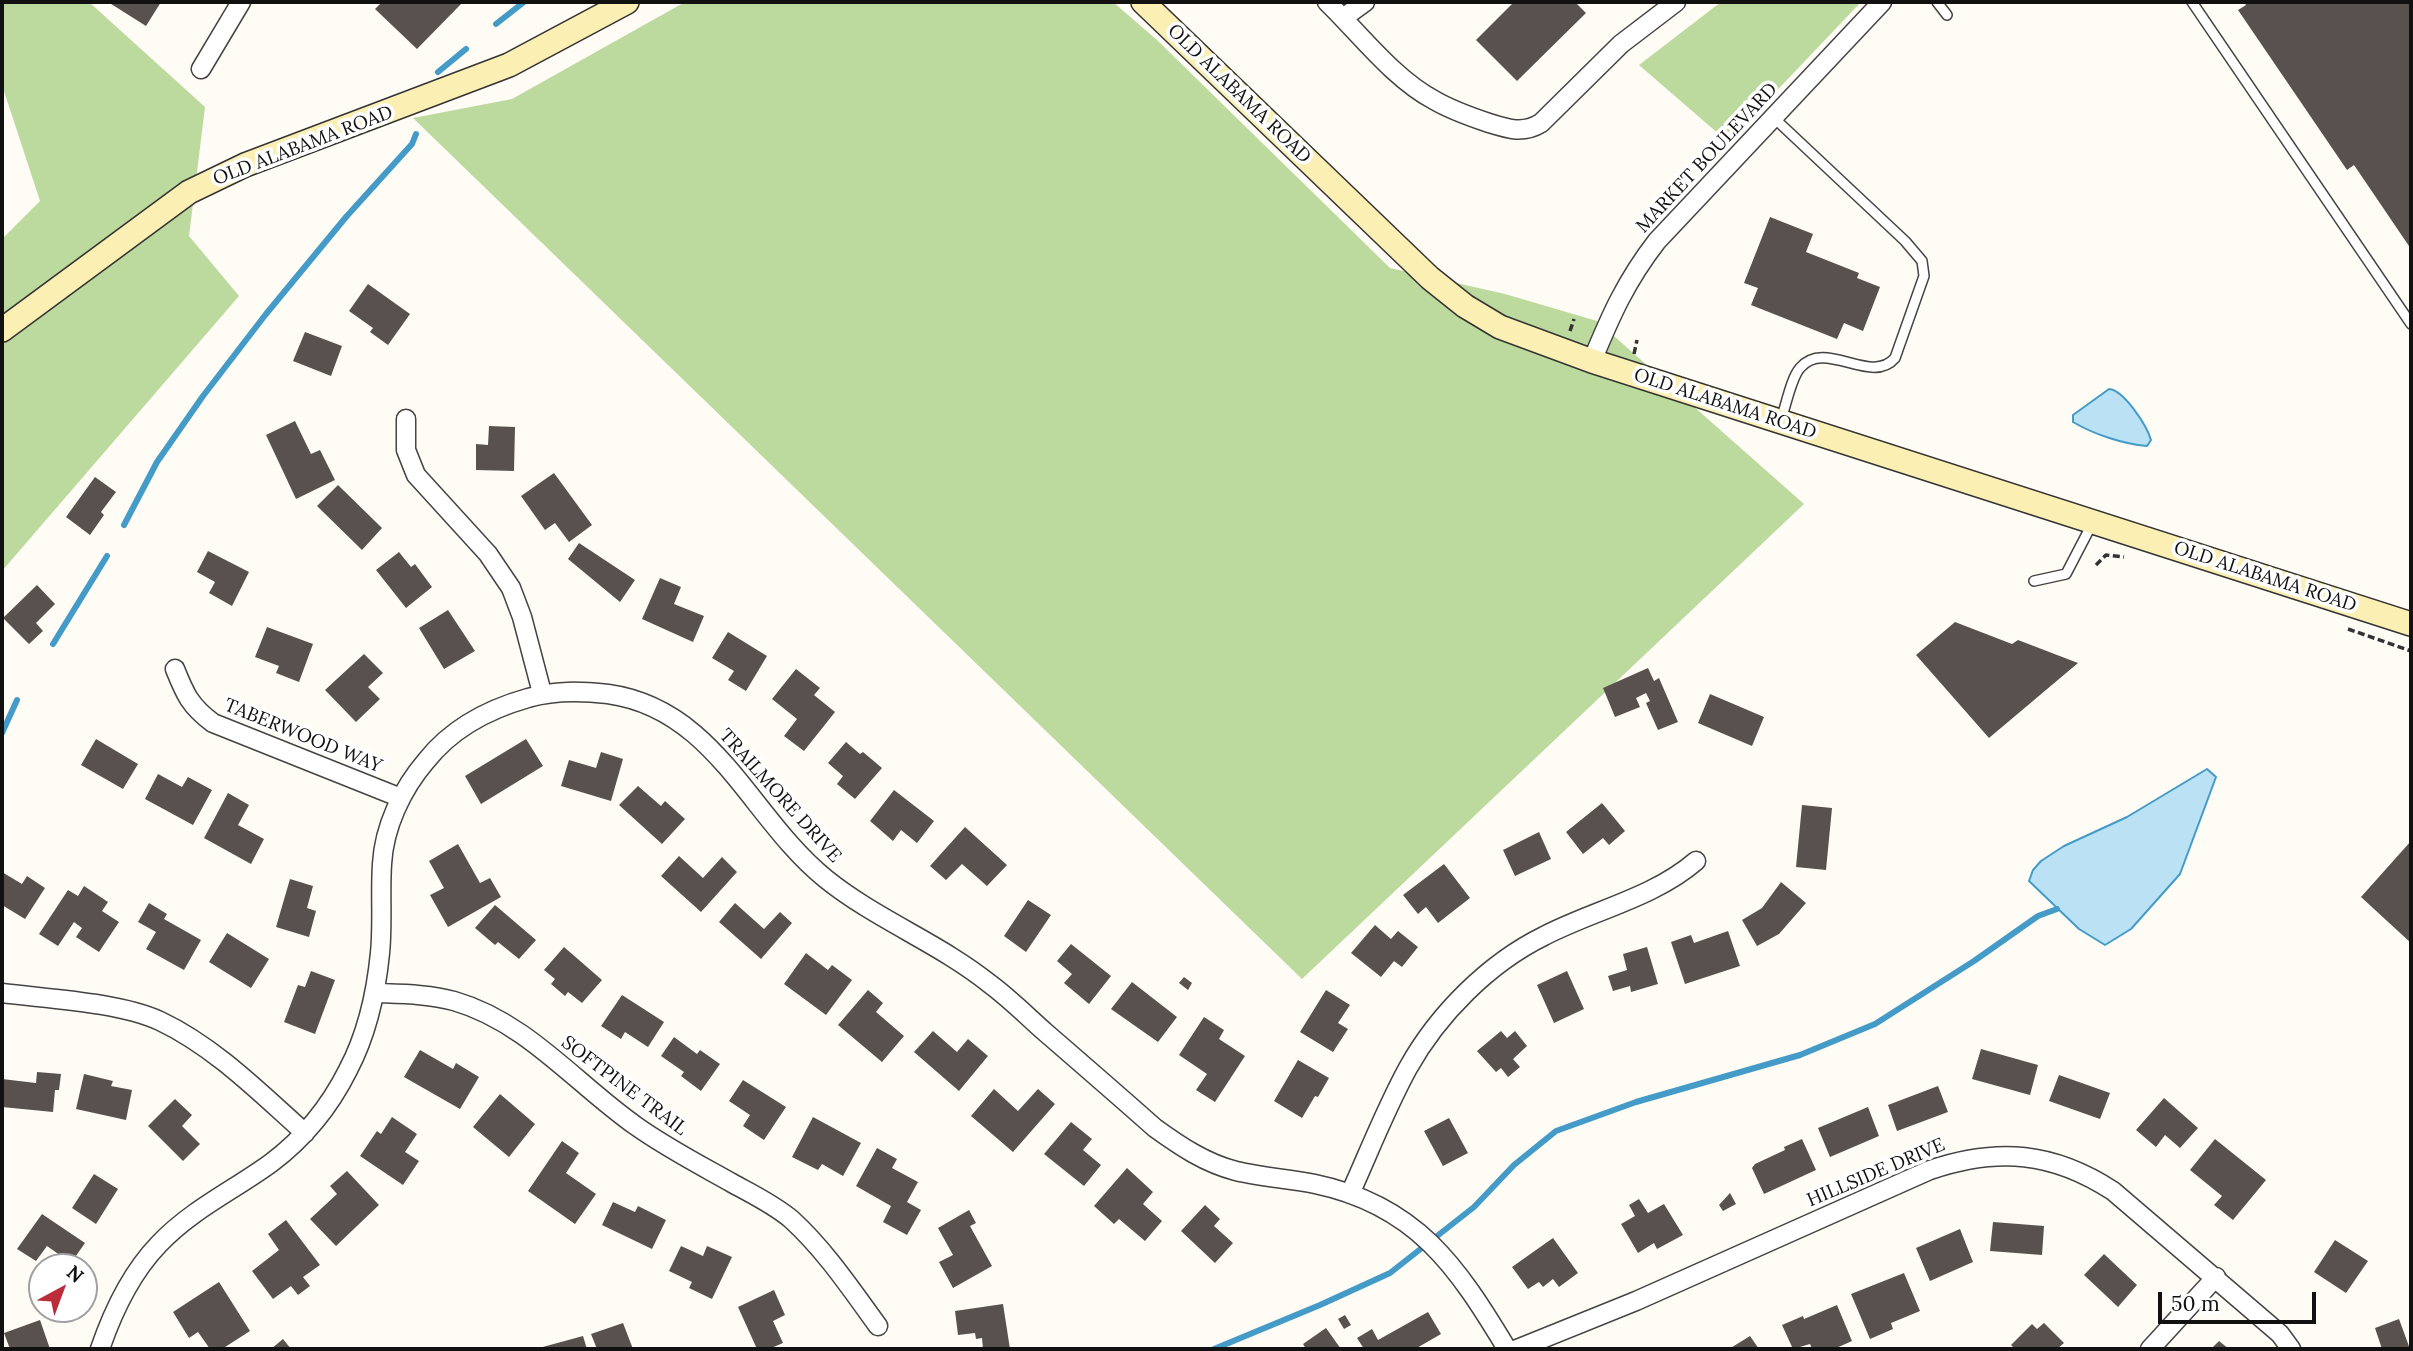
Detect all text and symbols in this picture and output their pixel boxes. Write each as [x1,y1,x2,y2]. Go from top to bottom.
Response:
street label: OLD ALABAMA ROAD [1163,20,1315,168]
street label: MARKET BOULEVARD [1632,78,1782,238]
street label: OLD ALABAMA ROAD [210,101,396,191]
street label: OLD ALABAMA ROAD [1631,364,1819,444]
street label: OLD ALABAMA ROAD [2171,537,2359,617]
street label: TABERWOOD WAY [221,694,385,778]
street label: TRAILMORE DRIVE [714,725,846,867]
street label: SOFTPINE TRAIL [557,1031,691,1141]
street label: HILLSIDE DRIVE [1804,1134,1948,1212]
north arrow [28,1253,98,1323]
text: N [62,1260,89,1288]
scale bar [2161,1278,2318,1322]
text: 50 m [2171,1290,2220,1317]

